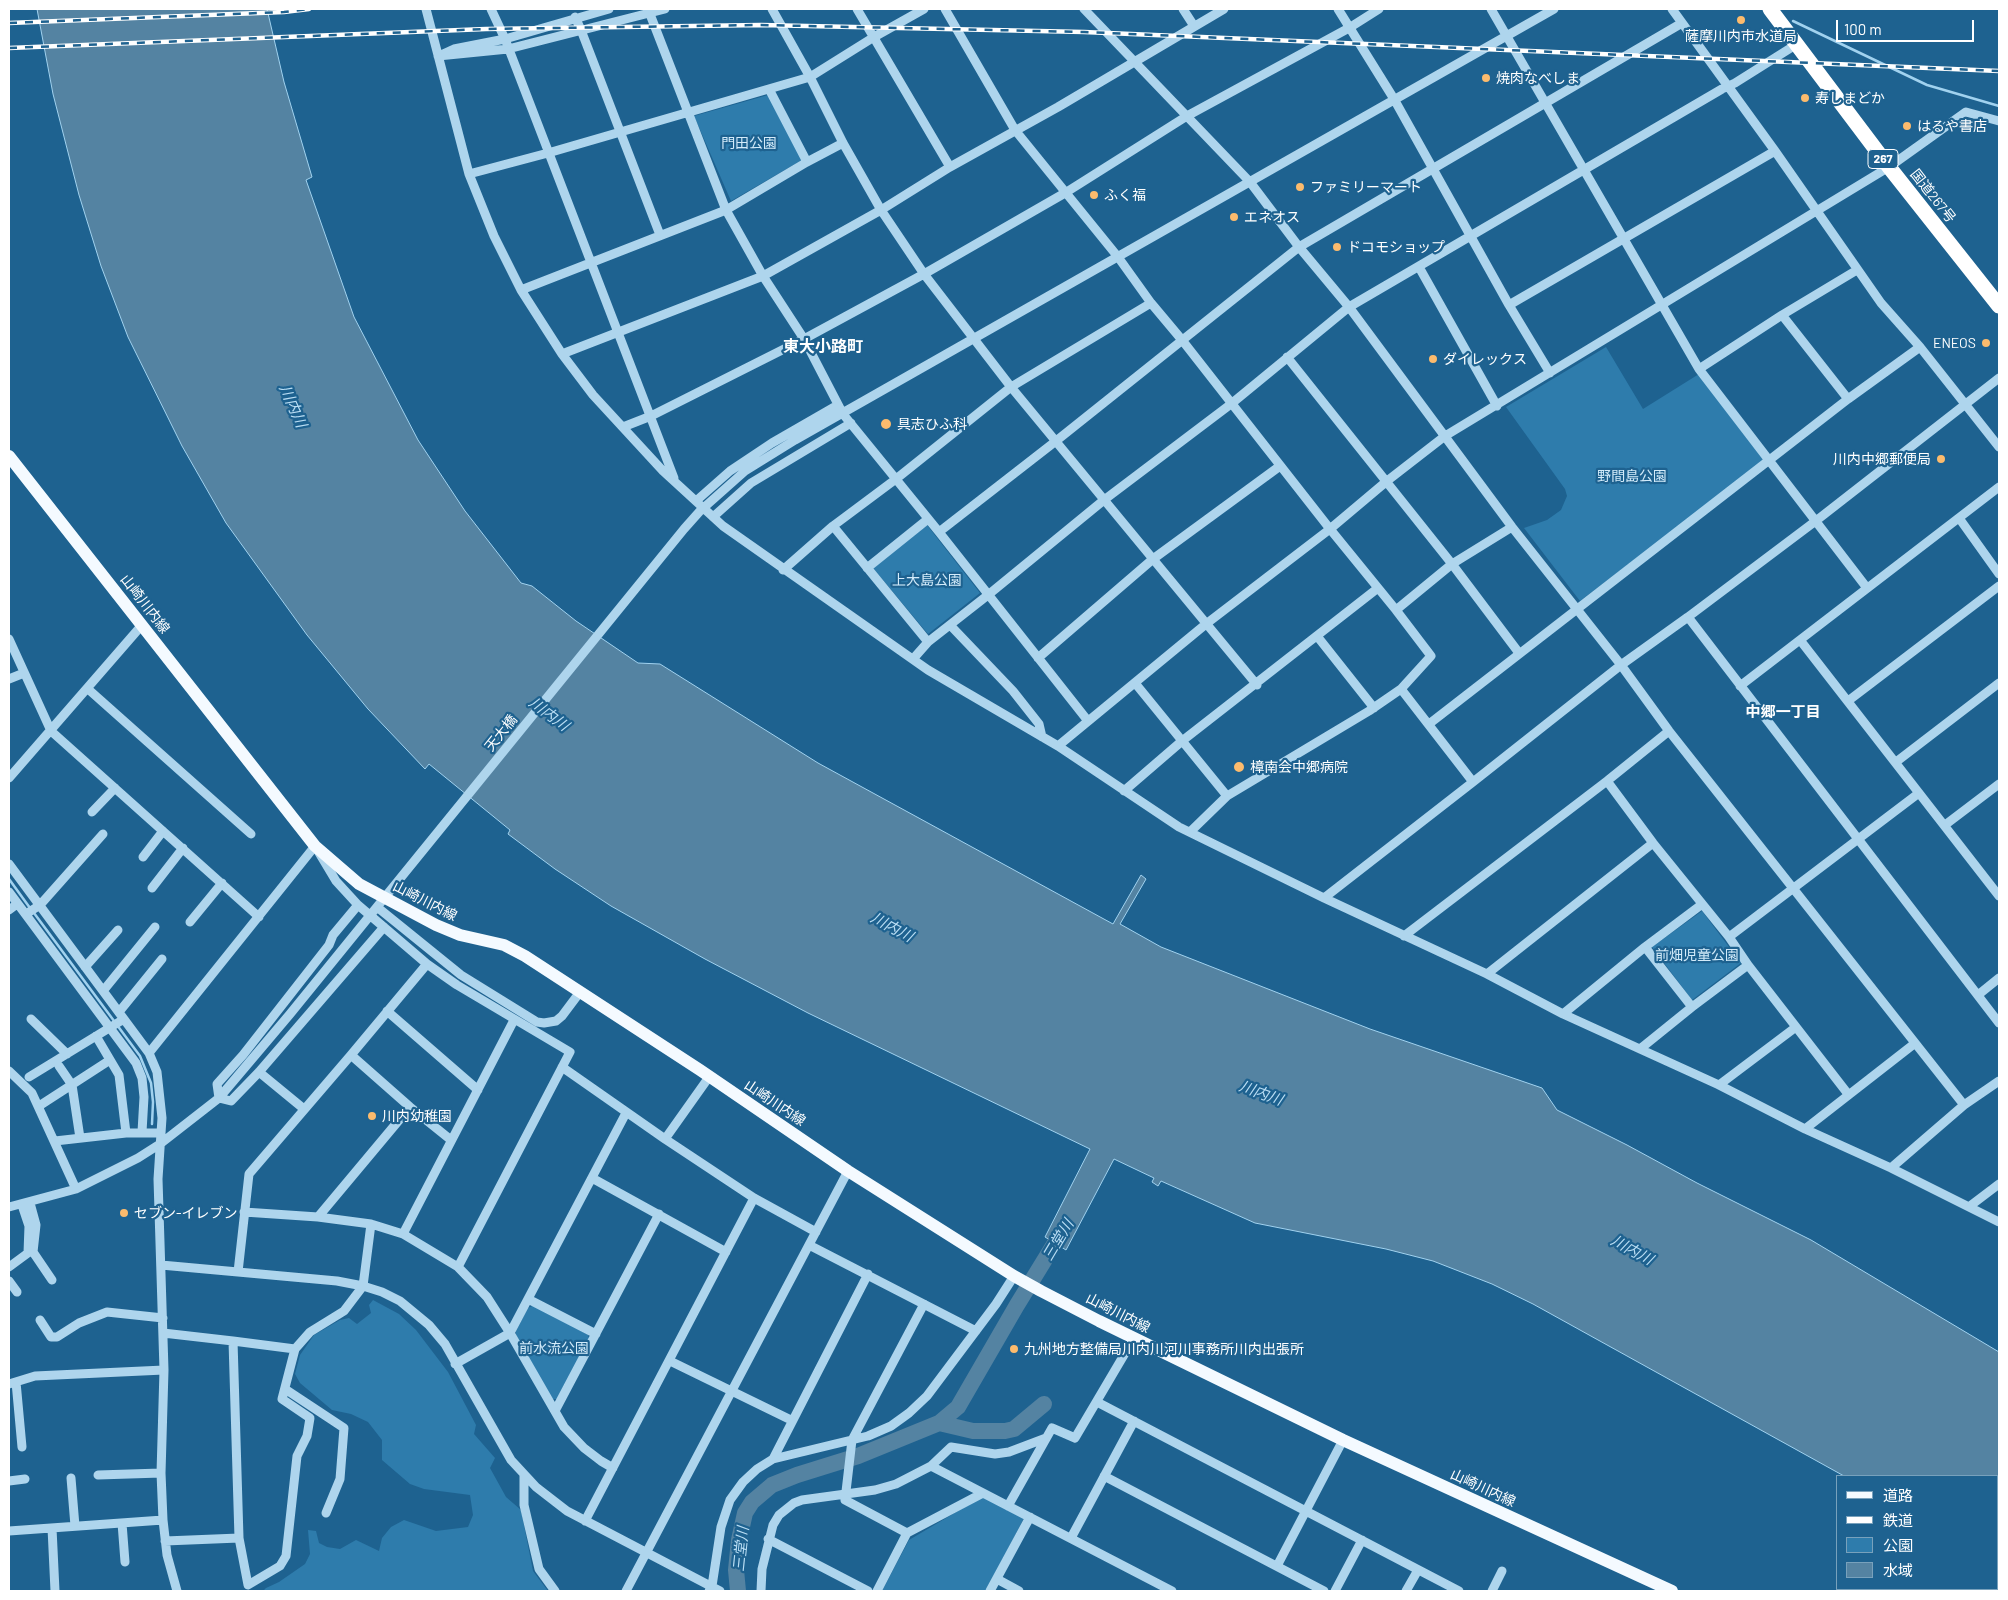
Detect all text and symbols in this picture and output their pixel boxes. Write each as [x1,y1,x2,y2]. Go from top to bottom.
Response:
scale bar [1838,10,1976,42]
marker: 薩摩川内市水道局 [1735,14,1747,26]
text: 100 m [1844,20,1882,38]
place label: 薩摩川内市水道局 [1685,28,1797,44]
place label: 焼肉なべしま [1496,70,1580,86]
marker: 焼肉なべしま [1480,72,1492,84]
place label: 寿しまどか [1815,90,1885,106]
marker: 寿しまどか [1799,92,1811,104]
place label: はるや書店 [1917,118,1987,134]
marker: はるや書店 [1901,120,1913,132]
park label: 門田公園 [721,135,777,151]
road number: 267 [1868,150,1898,168]
street label: 国道267号 [1907,166,1959,226]
place label: ファミリーマート [1310,179,1422,195]
marker: ファミリーマート [1294,181,1306,193]
place label: ふく福 [1104,187,1146,203]
marker: ふく福 [1088,189,1100,201]
place label: エネオス [1244,209,1300,225]
marker: エネオス [1228,211,1240,223]
place label: ドコモショップ [1347,239,1445,255]
marker: ドコモショップ [1331,241,1343,253]
place label: ENEOS [1933,335,1976,351]
district label: 東大小路町 [783,337,863,357]
marker: ENEOS [1980,337,1992,349]
place label: ダイレックス [1443,351,1527,367]
marker: ダイレックス [1427,353,1439,365]
water label: 川内川 [276,382,310,430]
place label: 具志ひふ科 [897,416,967,432]
marker: 具志ひふ科 [879,417,893,431]
place label: 川内中郷郵便局 [1833,451,1931,467]
marker: 川内中郷郵便局 [1935,453,1947,465]
park label: 野間島公園 [1597,468,1667,484]
street label: 山崎川内線 [117,571,173,637]
park label: 上大島公園 [892,572,962,588]
water label: 川内川 [526,693,572,735]
district label: 中郷一丁目 [1746,703,1820,721]
street label: 天大橋 [481,711,521,755]
place label: 樟南会中郷病院 [1250,759,1348,775]
marker: 樟南会中郷病院 [1232,760,1246,774]
street label: 山崎川内線 [390,878,460,924]
water label: 川内川 [868,908,916,946]
park label: 前畑児童公園 [1655,947,1739,963]
street label: 山崎川内線 [741,1076,809,1130]
water label: 川内川 [1237,1077,1285,1109]
place label: 川内幼稚園 [382,1108,452,1124]
marker: 川内幼稚園 [366,1110,378,1122]
place label: セブン-イレブン [134,1205,238,1221]
marker: セブン-イレブン [118,1207,130,1219]
water label: 三堂川 [1039,1216,1077,1264]
water label: 川内川 [1608,1231,1656,1269]
street label: 山崎川内線 [1083,1290,1153,1336]
park label: 前水流公園 [519,1340,589,1356]
place label: 九州地方整備局川内川河川事務所川内出張所 [1024,1341,1304,1357]
marker: 九州地方整備局川内川河川事務所川内出張所 [1008,1343,1020,1355]
street label: 山崎川内線 [1448,1466,1518,1510]
legend [1836,1475,1998,1590]
text: 道路 [1883,1486,1913,1504]
text: 鉄道 [1883,1511,1913,1529]
water label: 三堂川 [730,1526,752,1572]
text: 公園 [1883,1536,1913,1554]
text: 水域 [1883,1561,1913,1579]

